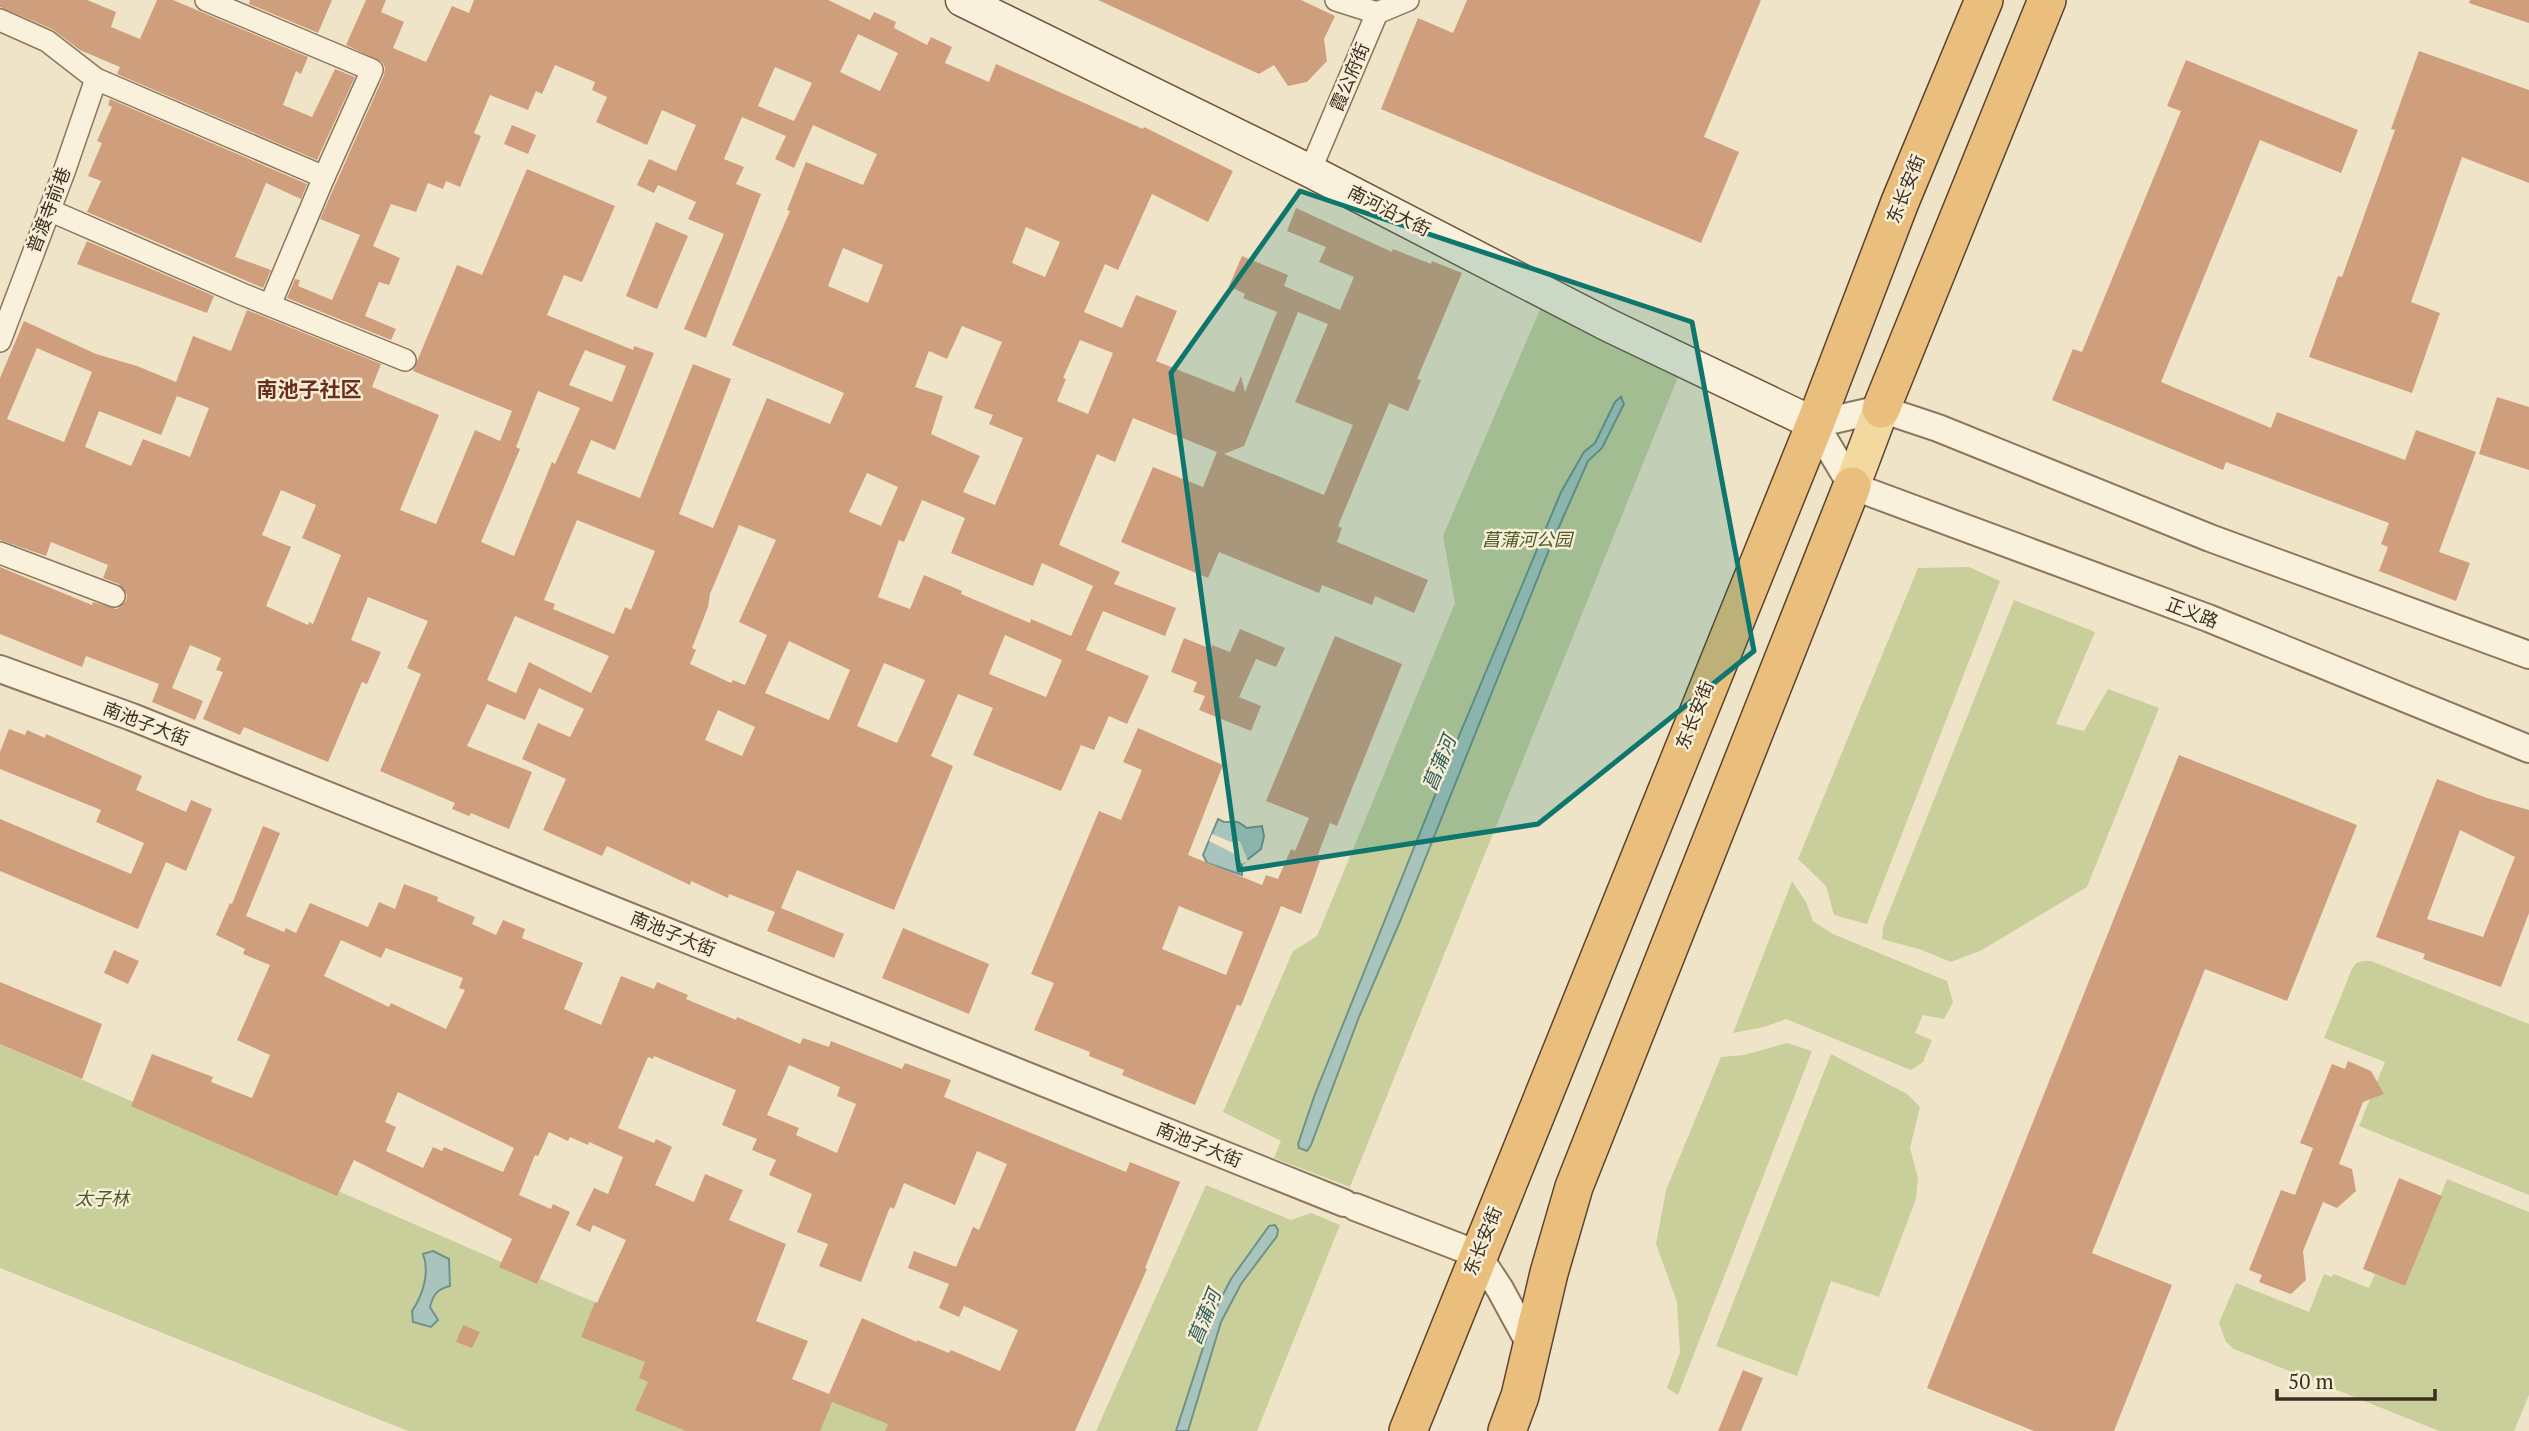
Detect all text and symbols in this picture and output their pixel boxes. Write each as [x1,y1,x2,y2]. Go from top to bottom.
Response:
street label: 霞公府街 [1324,39,1374,114]
street label: 东长安街 [1880,151,1930,226]
street label: 普渡寺前巷 [21,163,75,256]
street label: 南河沿大街 [1344,179,1435,241]
district label: 南池子社区 [257,375,362,403]
park label: 菖蒲河公园 [1482,527,1575,551]
street label: 正义路 [2163,591,2222,633]
street label: 东长安街 [1669,677,1719,752]
street label: 南池子大街 [100,696,193,750]
water label: 菖蒲河 [1416,728,1462,794]
street label: 南池子大街 [627,905,720,961]
street label: 南池子大街 [1153,1116,1246,1172]
park label: 太子林 [75,1186,131,1210]
street label: 东长安街 [1457,1203,1507,1278]
water label: 菖蒲河 [1181,1282,1227,1348]
scale bar [2277,1358,2434,1402]
text: 50 m [2288,1367,2334,1395]

